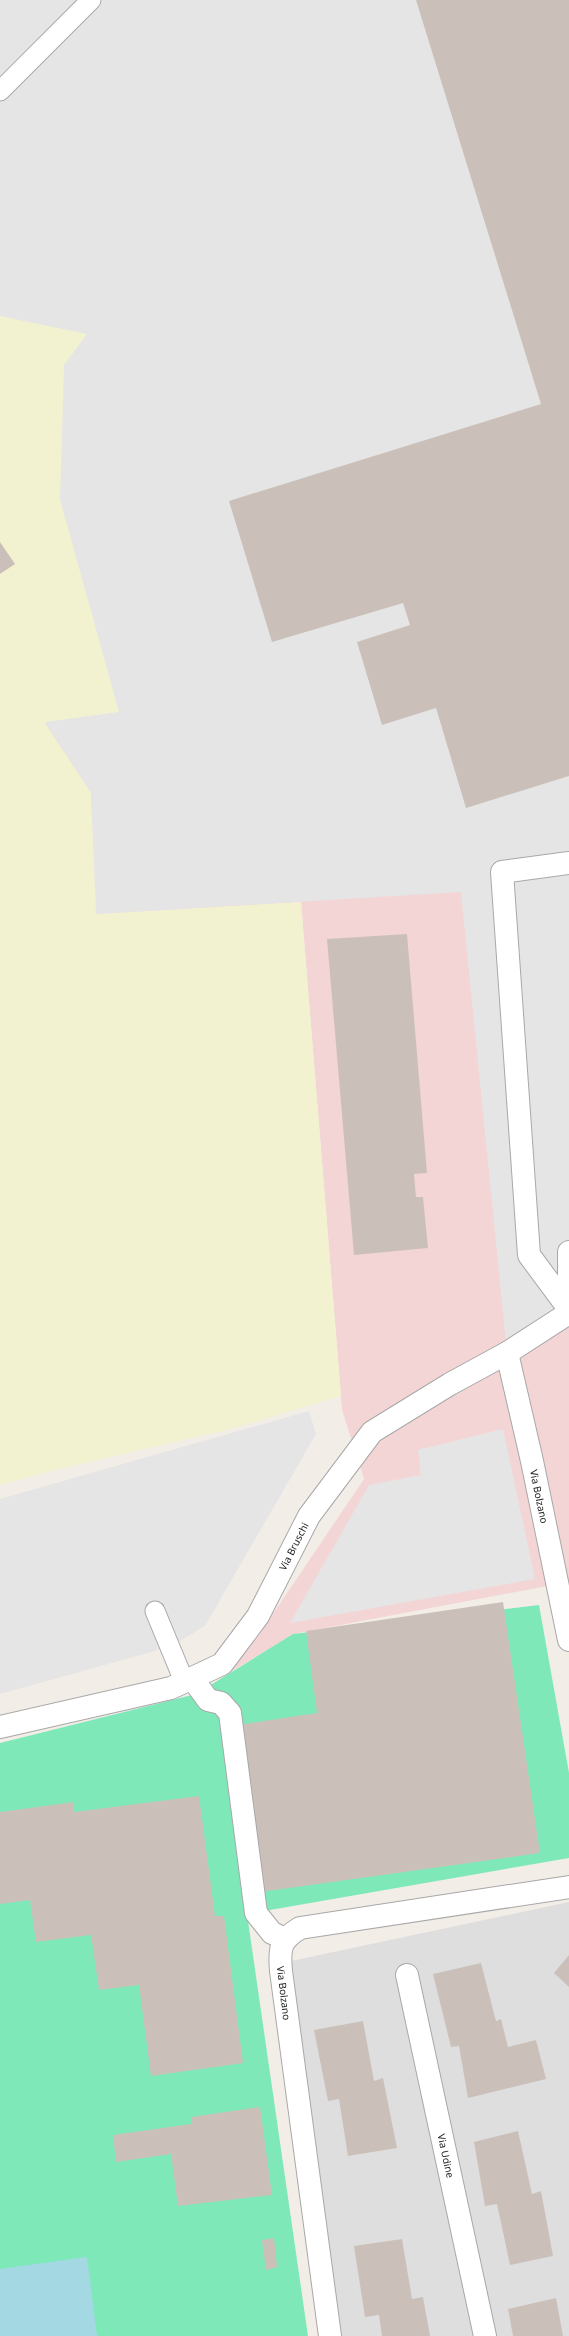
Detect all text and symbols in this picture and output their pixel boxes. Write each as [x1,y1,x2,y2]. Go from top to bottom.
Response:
street label: Via Bolzano [527,1468,552,1525]
street label: Via Bruschi [275,1520,312,1573]
street label: Via Bolzano [274,1965,294,2021]
street label: Via Udine [435,2132,458,2180]

